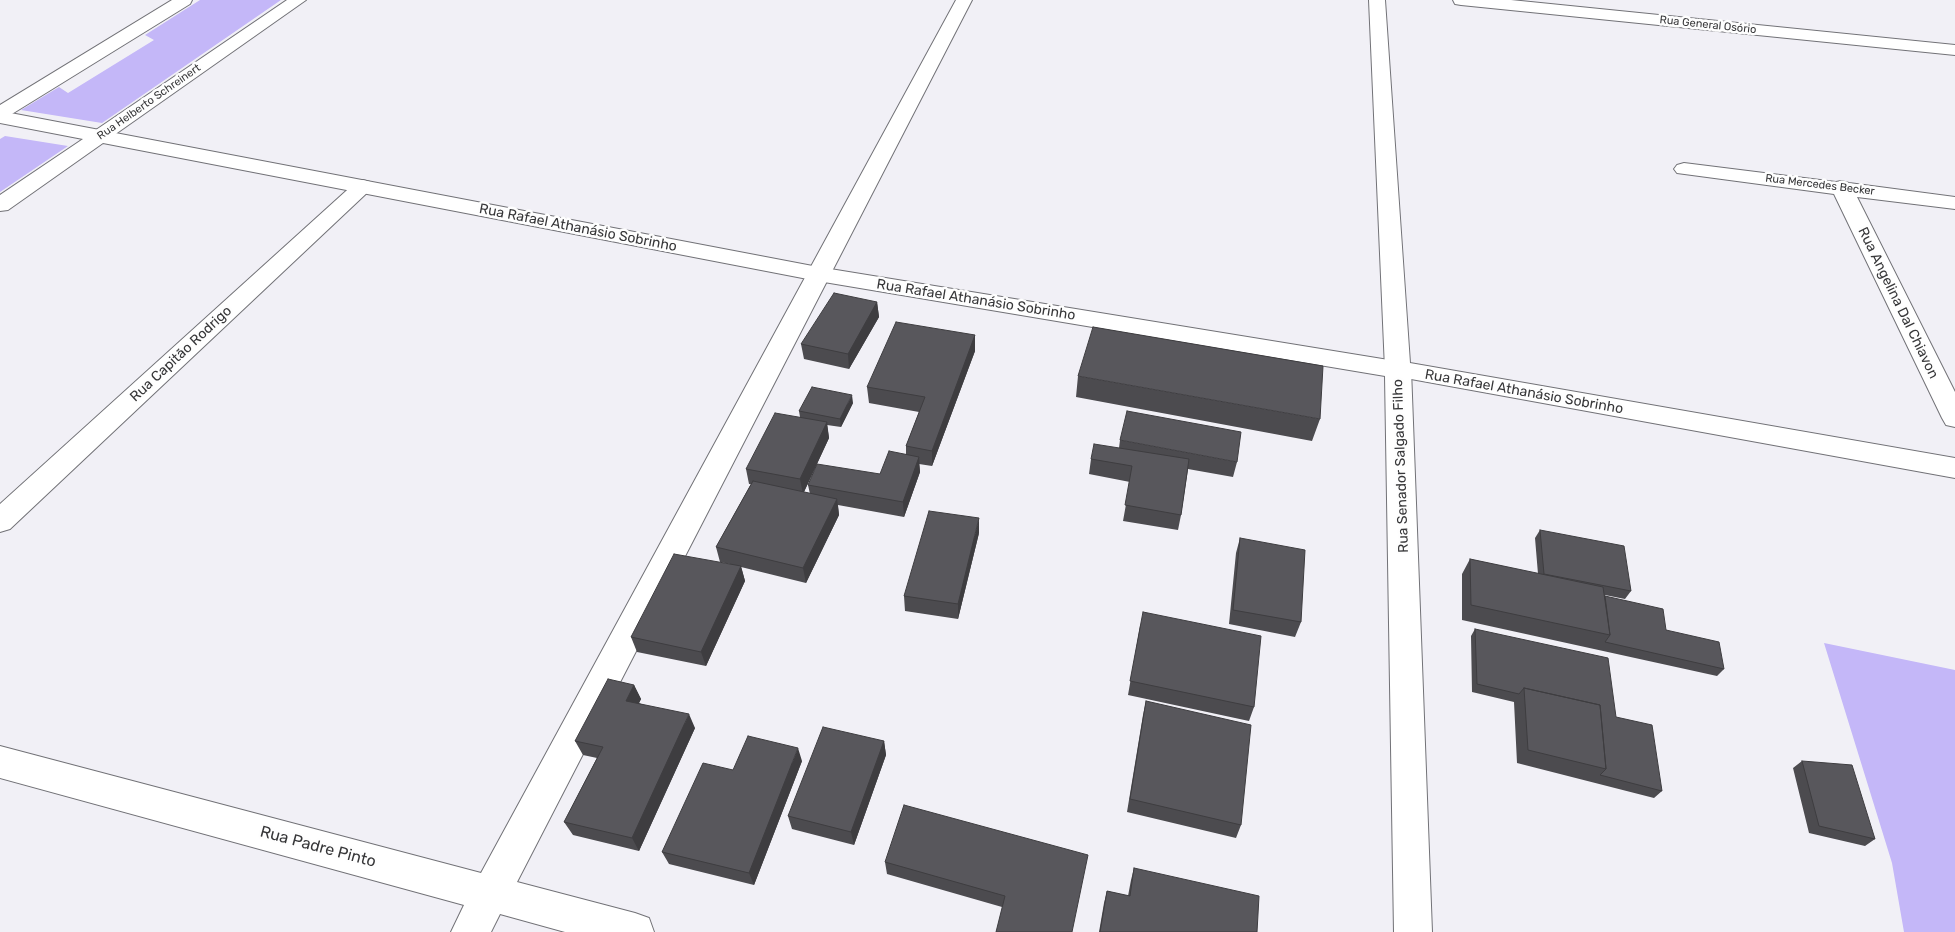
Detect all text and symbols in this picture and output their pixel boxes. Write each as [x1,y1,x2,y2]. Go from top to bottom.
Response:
street label: Rua General Osório [1659,13,1757,37]
street label: Rua Helberto Schreinert [95,61,203,143]
street label: Rua Mercedes Becker [1765,172,1875,198]
street label: Rua Rafael Athanásio Sobrinho [478,201,678,255]
street label: Rua Angelina Dal Chiavon [1854,225,1942,381]
street label: Rua Rafael Athanásio Sobrinho [875,276,1077,324]
street label: Rua Capitão Rodrigo [127,303,235,405]
street label: Rua Rafael Athanásio Sobrinho [1424,366,1624,418]
street label: Rua Senador Salgado Filho [1390,379,1412,553]
street label: Rua Padre Pinto [258,822,378,872]

